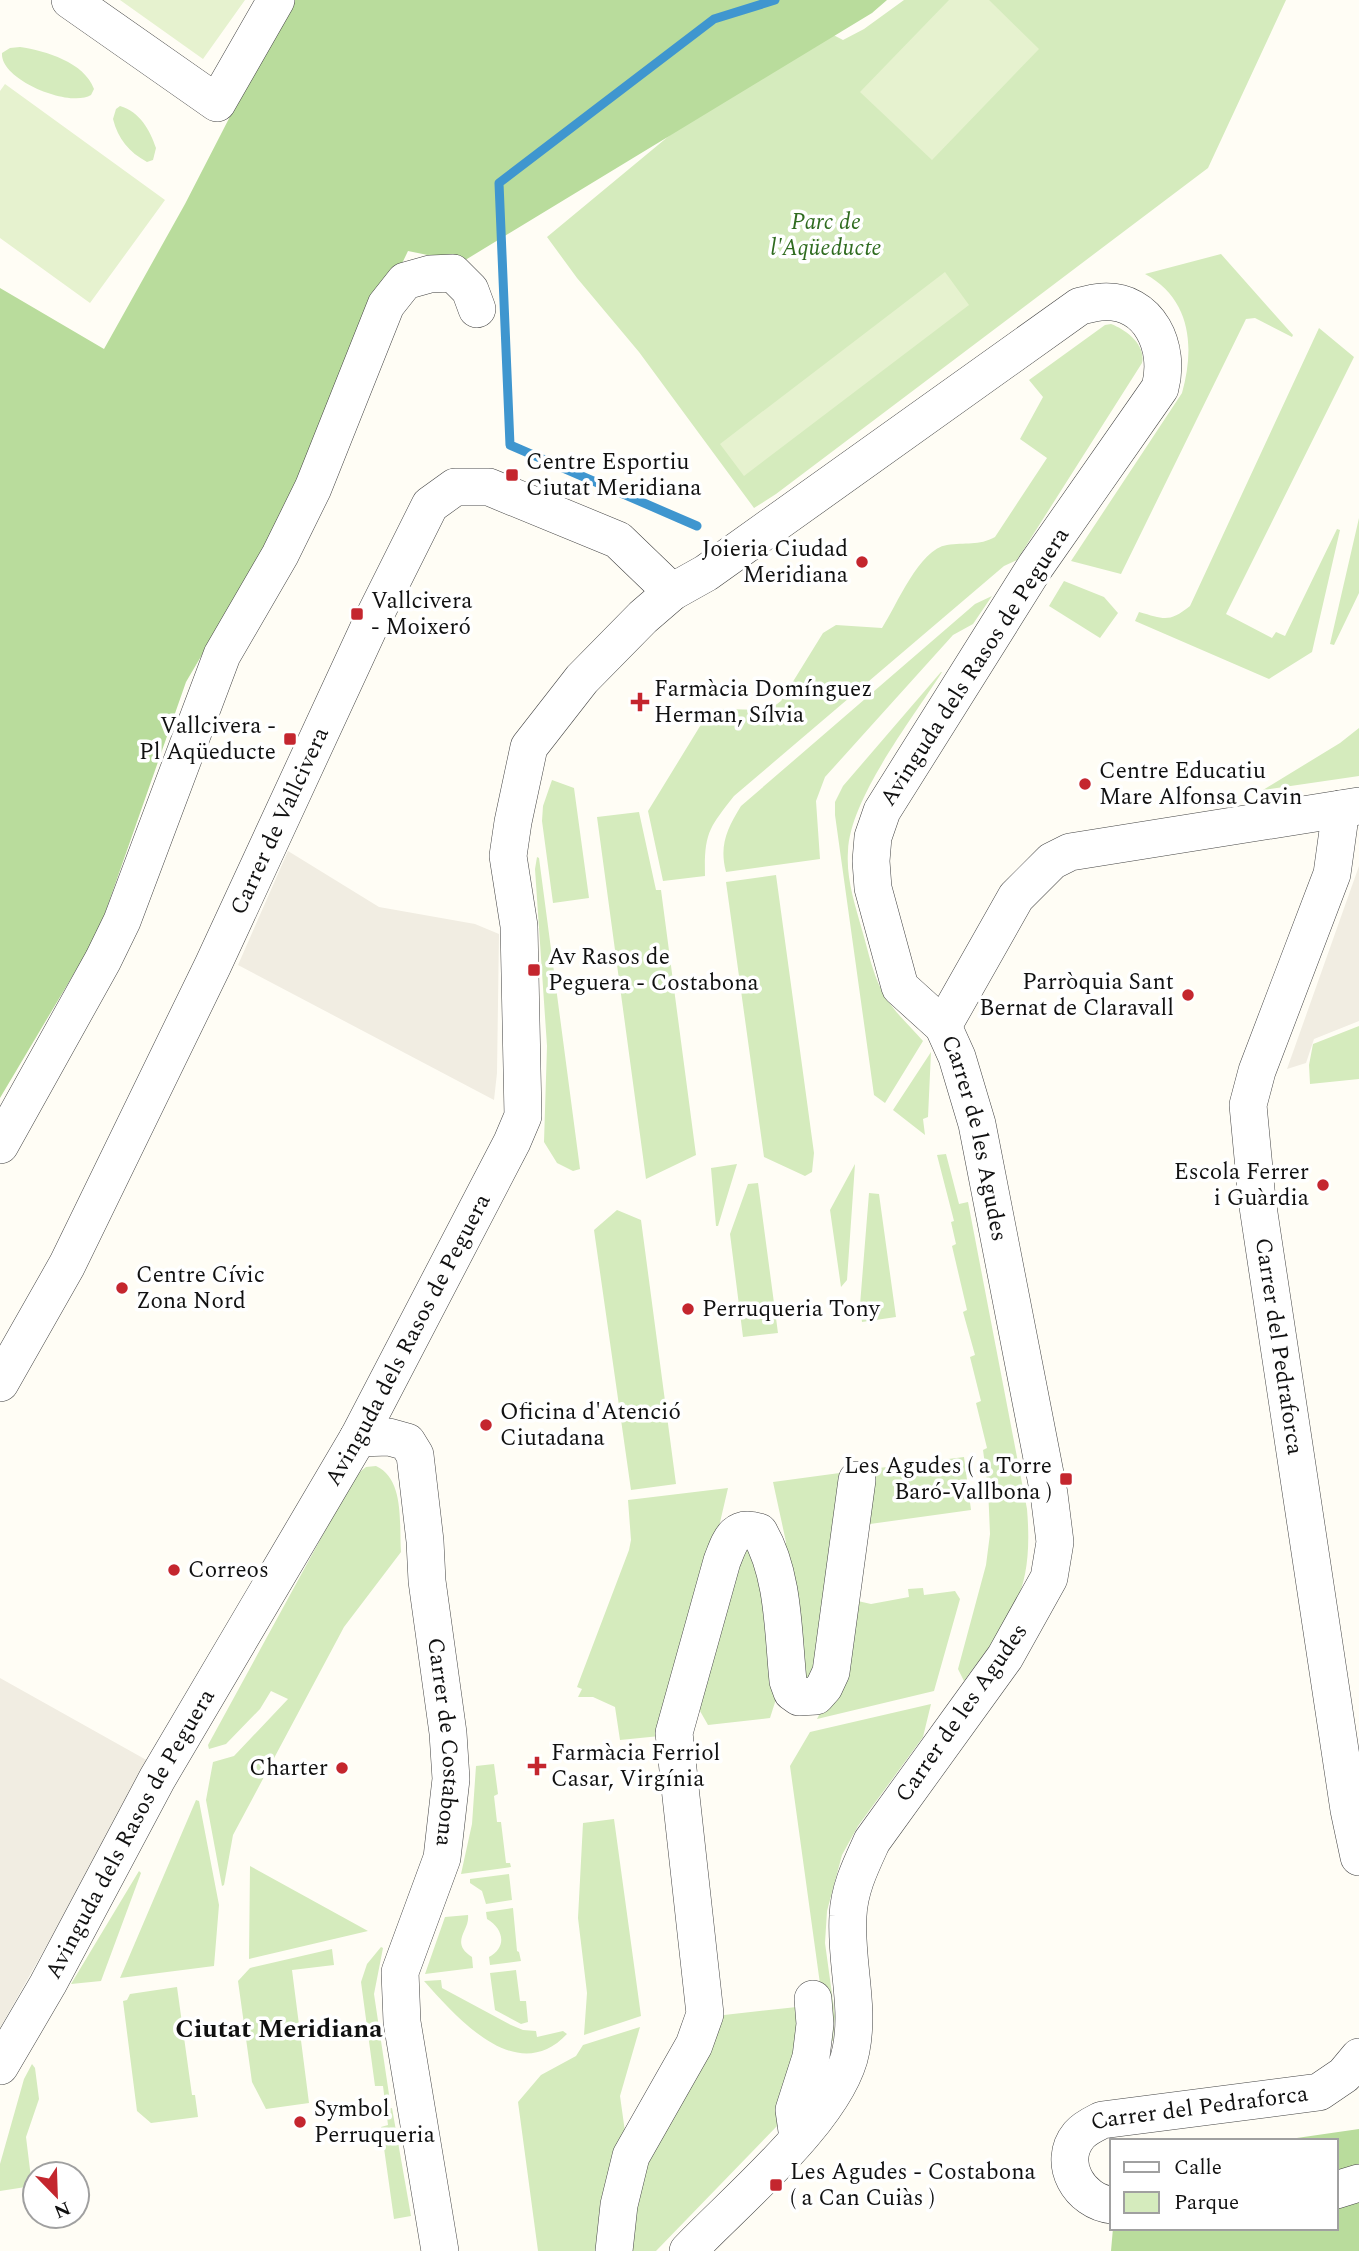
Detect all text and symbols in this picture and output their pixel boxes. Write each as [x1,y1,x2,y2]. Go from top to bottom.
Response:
park label: Parc de l'Aqüeducte [770,205,882,266]
place label: Centre Esportiu Ciutat Meridiana [526,445,701,506]
marker: Centre Esportiu Ciutat Meridiana [504,467,520,483]
street label: Avinguda dels Rasos de Peguera [871,521,1079,813]
place label: Joieria Ciudad Meridiana [702,532,848,593]
marker: Joieria Ciudad Meridiana [854,554,870,570]
place label: Vallcivera - Moixeró [371,584,473,645]
marker: Vallcivera - Moixeró [349,606,365,622]
place label: Farmàcia Domínguez Herman, Sílvia [654,672,872,733]
marker: Farmàcia Domínguez Herman, Sílvia [632,694,648,710]
place label: Vallcivera - Pl Aqüeducte [139,709,276,770]
street label: Carrer de Vallcivera [221,721,338,921]
marker: Vallcivera - Pl Aqüeducte [282,731,298,747]
place label: Centre Educatiu Mare Alfonsa Cavin [1099,754,1302,815]
marker: Centre Educatiu Mare Alfonsa Cavin [1077,776,1093,792]
place label: Av Rasos de Peguera - Costabona [548,940,759,1001]
marker: Av Rasos de Peguera - Costabona [526,962,542,978]
place label: Parròquia Sant Bernat de Claravall [979,965,1174,1026]
marker: Parròquia Sant Bernat de Claravall [1180,987,1196,1003]
street label: Carrer de les Agudes [932,1029,1017,1244]
place label: Escola Ferrer i Guàrdia [1174,1155,1309,1216]
marker: Escola Ferrer i Guàrdia [1315,1177,1331,1193]
street label: Avinguda dels Rasos de Peguera [316,1187,500,1493]
street label: Carrer del Pedraforca [1245,1235,1313,1457]
place label: Centre Cívic Zona Nord [136,1258,265,1319]
marker: Centre Cívic Zona Nord [114,1280,130,1296]
place label: Perruqueria Tony [702,1292,881,1327]
marker: Perruqueria Tony [680,1301,696,1317]
place label: Oficina d'Atenció Ciutadana [500,1395,681,1456]
marker: Oficina d'Atenció Ciutadana [478,1417,494,1433]
place label: Les Agudes ( a Torre Baró-Vallbona ) [844,1449,1052,1510]
marker: Les Agudes ( a Torre Baró-Vallbona ) [1058,1471,1074,1487]
place label: Correos [188,1553,269,1588]
marker: Correos [166,1562,182,1578]
street label: Carrer de les Agudes [887,1616,1037,1810]
street label: Carrer de Costabona [418,1635,469,1848]
street label: Avinguda dels Rasos de Peguera [36,1682,224,1985]
place label: Farmàcia Ferriol Casar, Virgínia [551,1736,720,1797]
place label: Charter [249,1751,328,1786]
marker: Farmàcia Ferriol Casar, Virgínia [529,1758,545,1774]
marker: Charter [334,1760,350,1776]
district label: Ciutat Meridiana [175,2009,383,2049]
street label: Carrer del Pedraforca [1084,2076,1310,2141]
place label: Symbol Perruqueria [314,2092,435,2153]
marker: Symbol Perruqueria [292,2114,308,2130]
legend [1110,2139,1338,2230]
text: Calle [1174,2152,1222,2184]
place label: Les Agudes - Costabona ( a Can Cuiàs ) [790,2155,1036,2216]
north arrow [21,2160,91,2230]
marker: Les Agudes - Costabona ( a Can Cuiàs ) [768,2177,784,2193]
text: Parque [1174,2187,1239,2219]
text: N [49,2193,75,2226]

